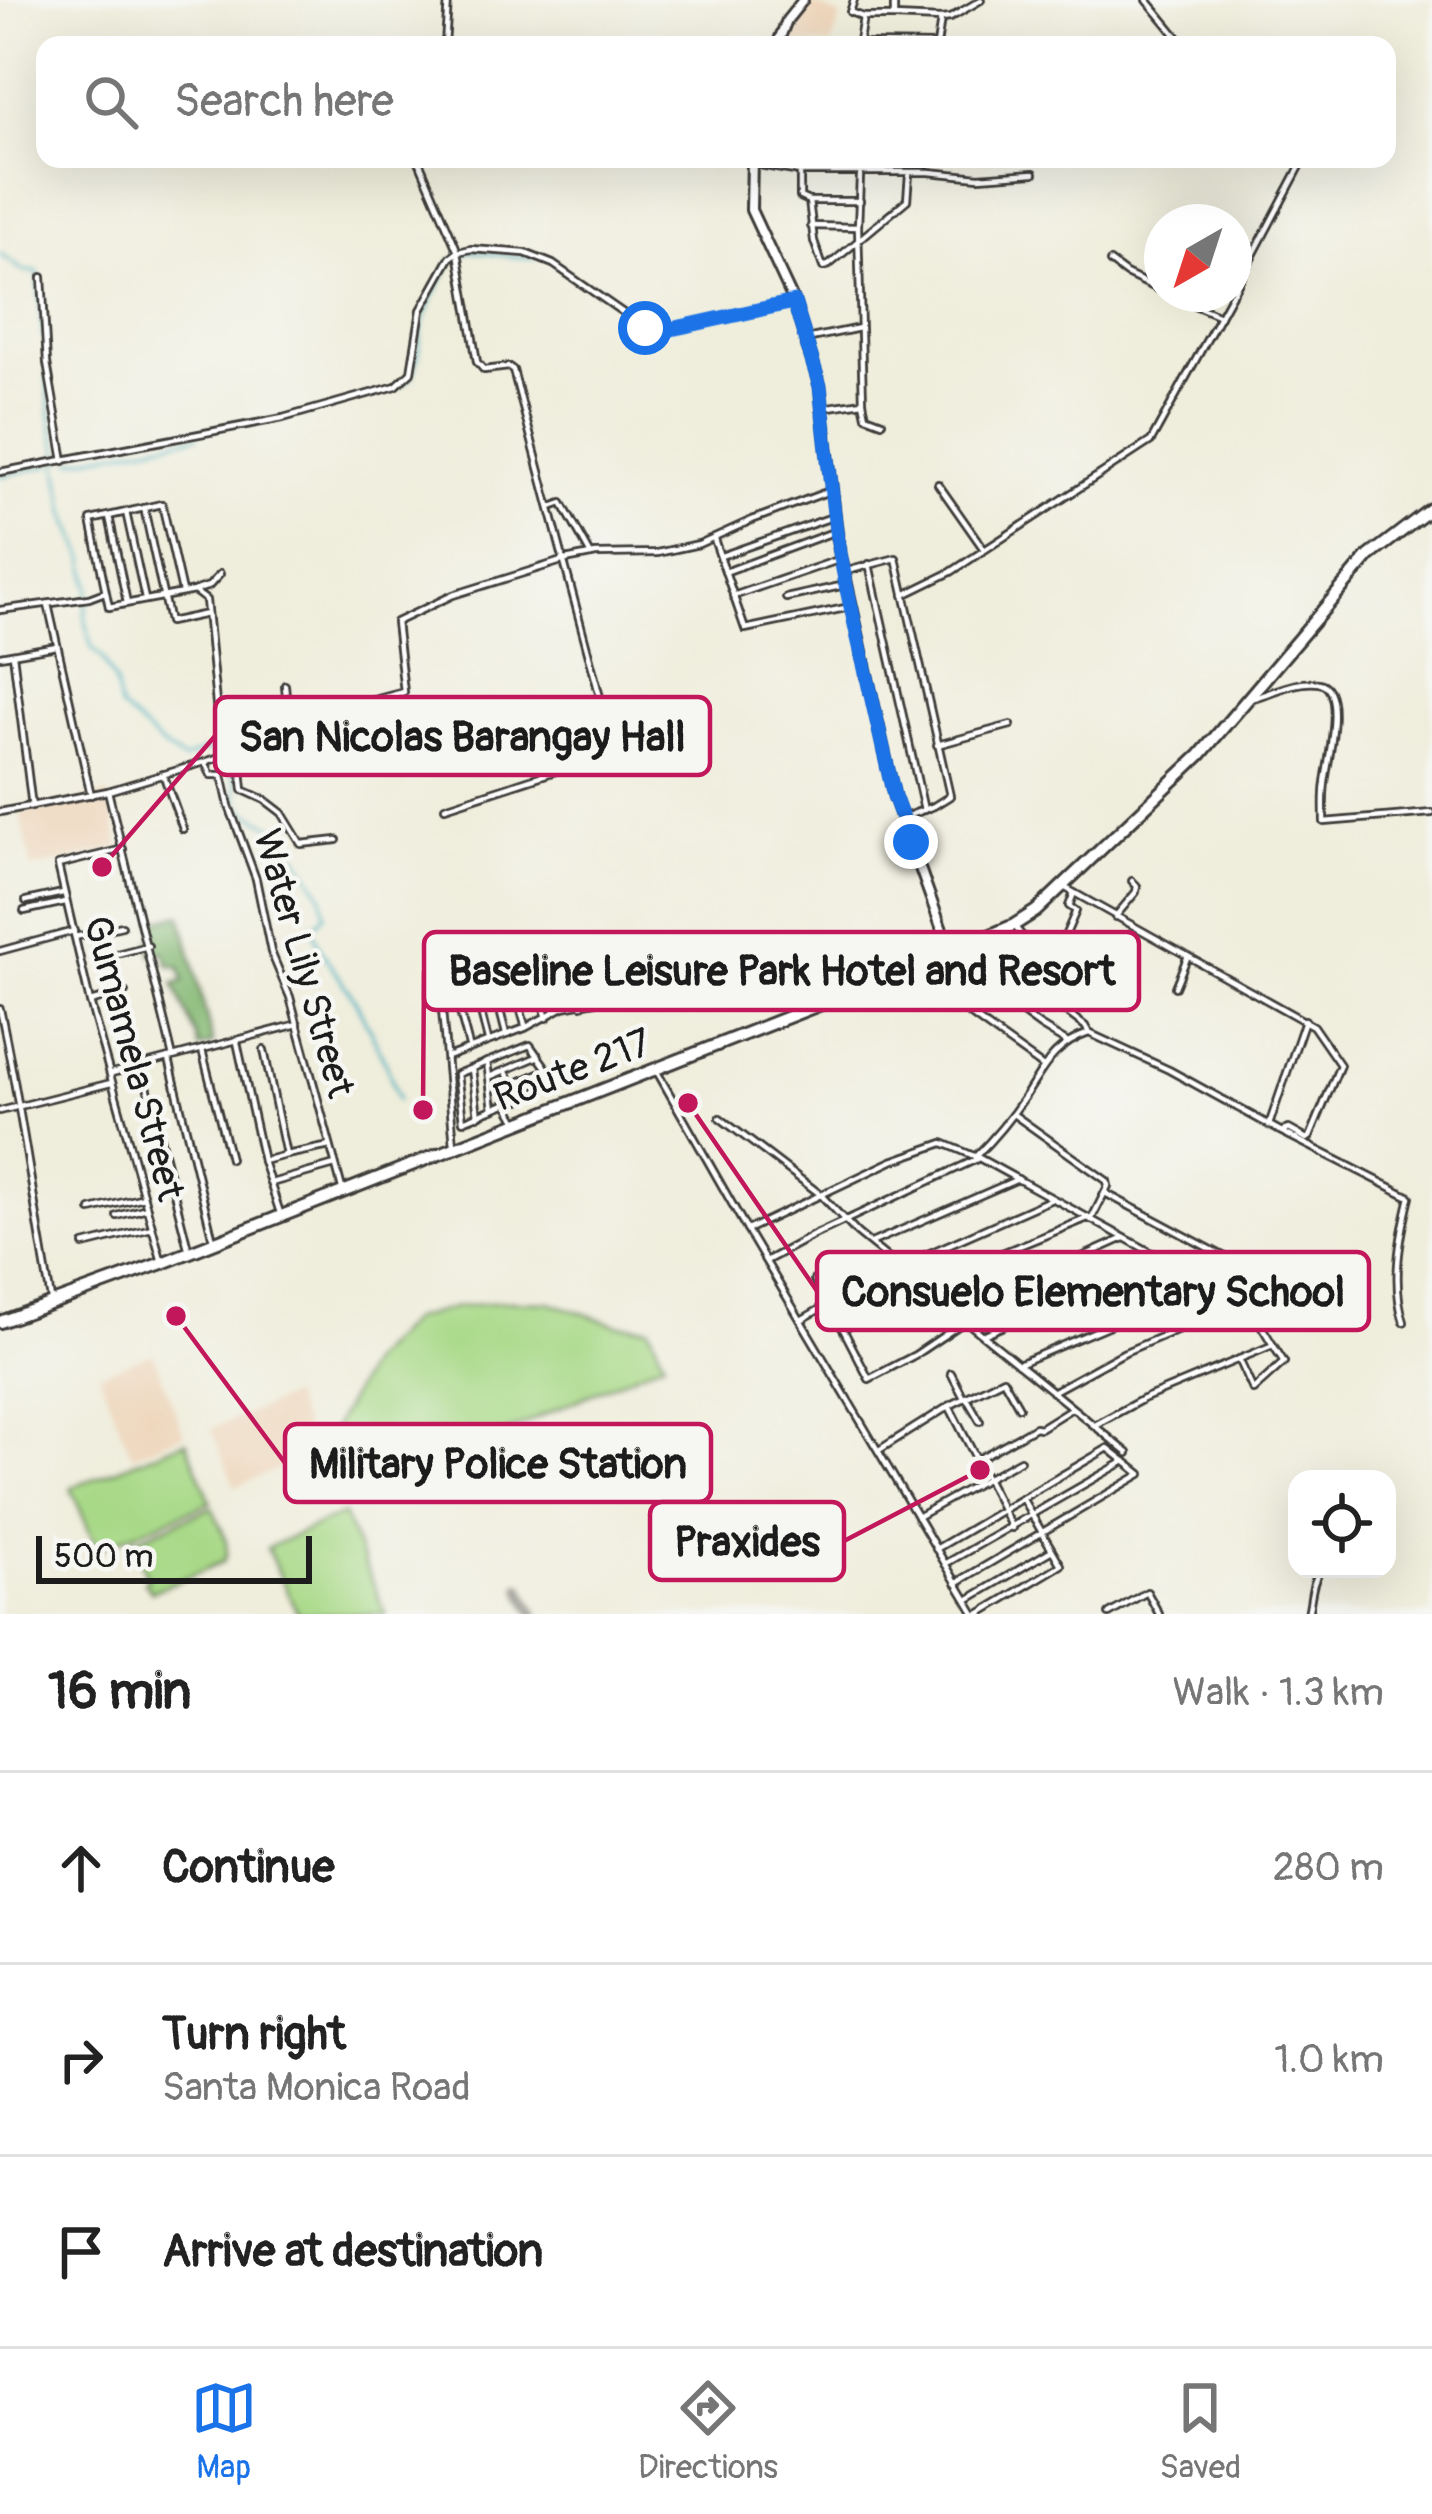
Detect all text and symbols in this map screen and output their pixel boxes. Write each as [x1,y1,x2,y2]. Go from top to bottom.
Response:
search box [36,36,1396,168]
icon: search [78,69,144,135]
text: Search here [174,74,394,130]
north arrow [1144,204,1252,312]
route start [618,301,672,355]
callout: San Nicolas Barangay Hall [215,697,710,775]
text: San Nicolas Barangay Hall [239,712,685,764]
route end [884,815,938,869]
street label: Water Lily Street [242,824,365,1103]
street label: Gumamela Street [72,911,195,1206]
callout: Baseline Leisure Park Hotel and Resort [424,932,1139,1010]
text: Baseline Leisure Park Hotel and Resort [449,946,1117,998]
street label: Route 217 [487,1018,658,1123]
callout: Consuelo Elementary School [817,1252,1369,1330]
text: Consuelo Elementary School [841,1267,1345,1319]
callout: Military Police Station [285,1424,711,1502]
text: Military Police Station [309,1439,687,1491]
map controls [1288,1470,1396,1578]
button: locate [1288,1470,1396,1578]
callout: Praxides [650,1502,844,1580]
text: Praxides [674,1517,820,1569]
scale bar [36,1530,312,1583]
text: 500 m [54,1536,153,1577]
text: 16 min [48,1660,191,1724]
text: Walk · 1.3 km [1173,1668,1384,1717]
icon: ahead [48,1835,114,1901]
text: Continue [162,1840,335,1896]
text: 280 m [1273,1843,1384,1892]
text: Turn right [162,2007,346,2063]
icon: right [48,2027,114,2093]
text: 1.0 km [1274,2035,1384,2084]
text: Santa Monica Road [162,2063,471,2112]
icon: arrive [48,2219,114,2285]
text: Arrive at destination [162,2224,543,2280]
tab: Map [191,2375,257,2488]
tab: Directions [638,2375,778,2488]
tab: Saved [1159,2375,1241,2488]

